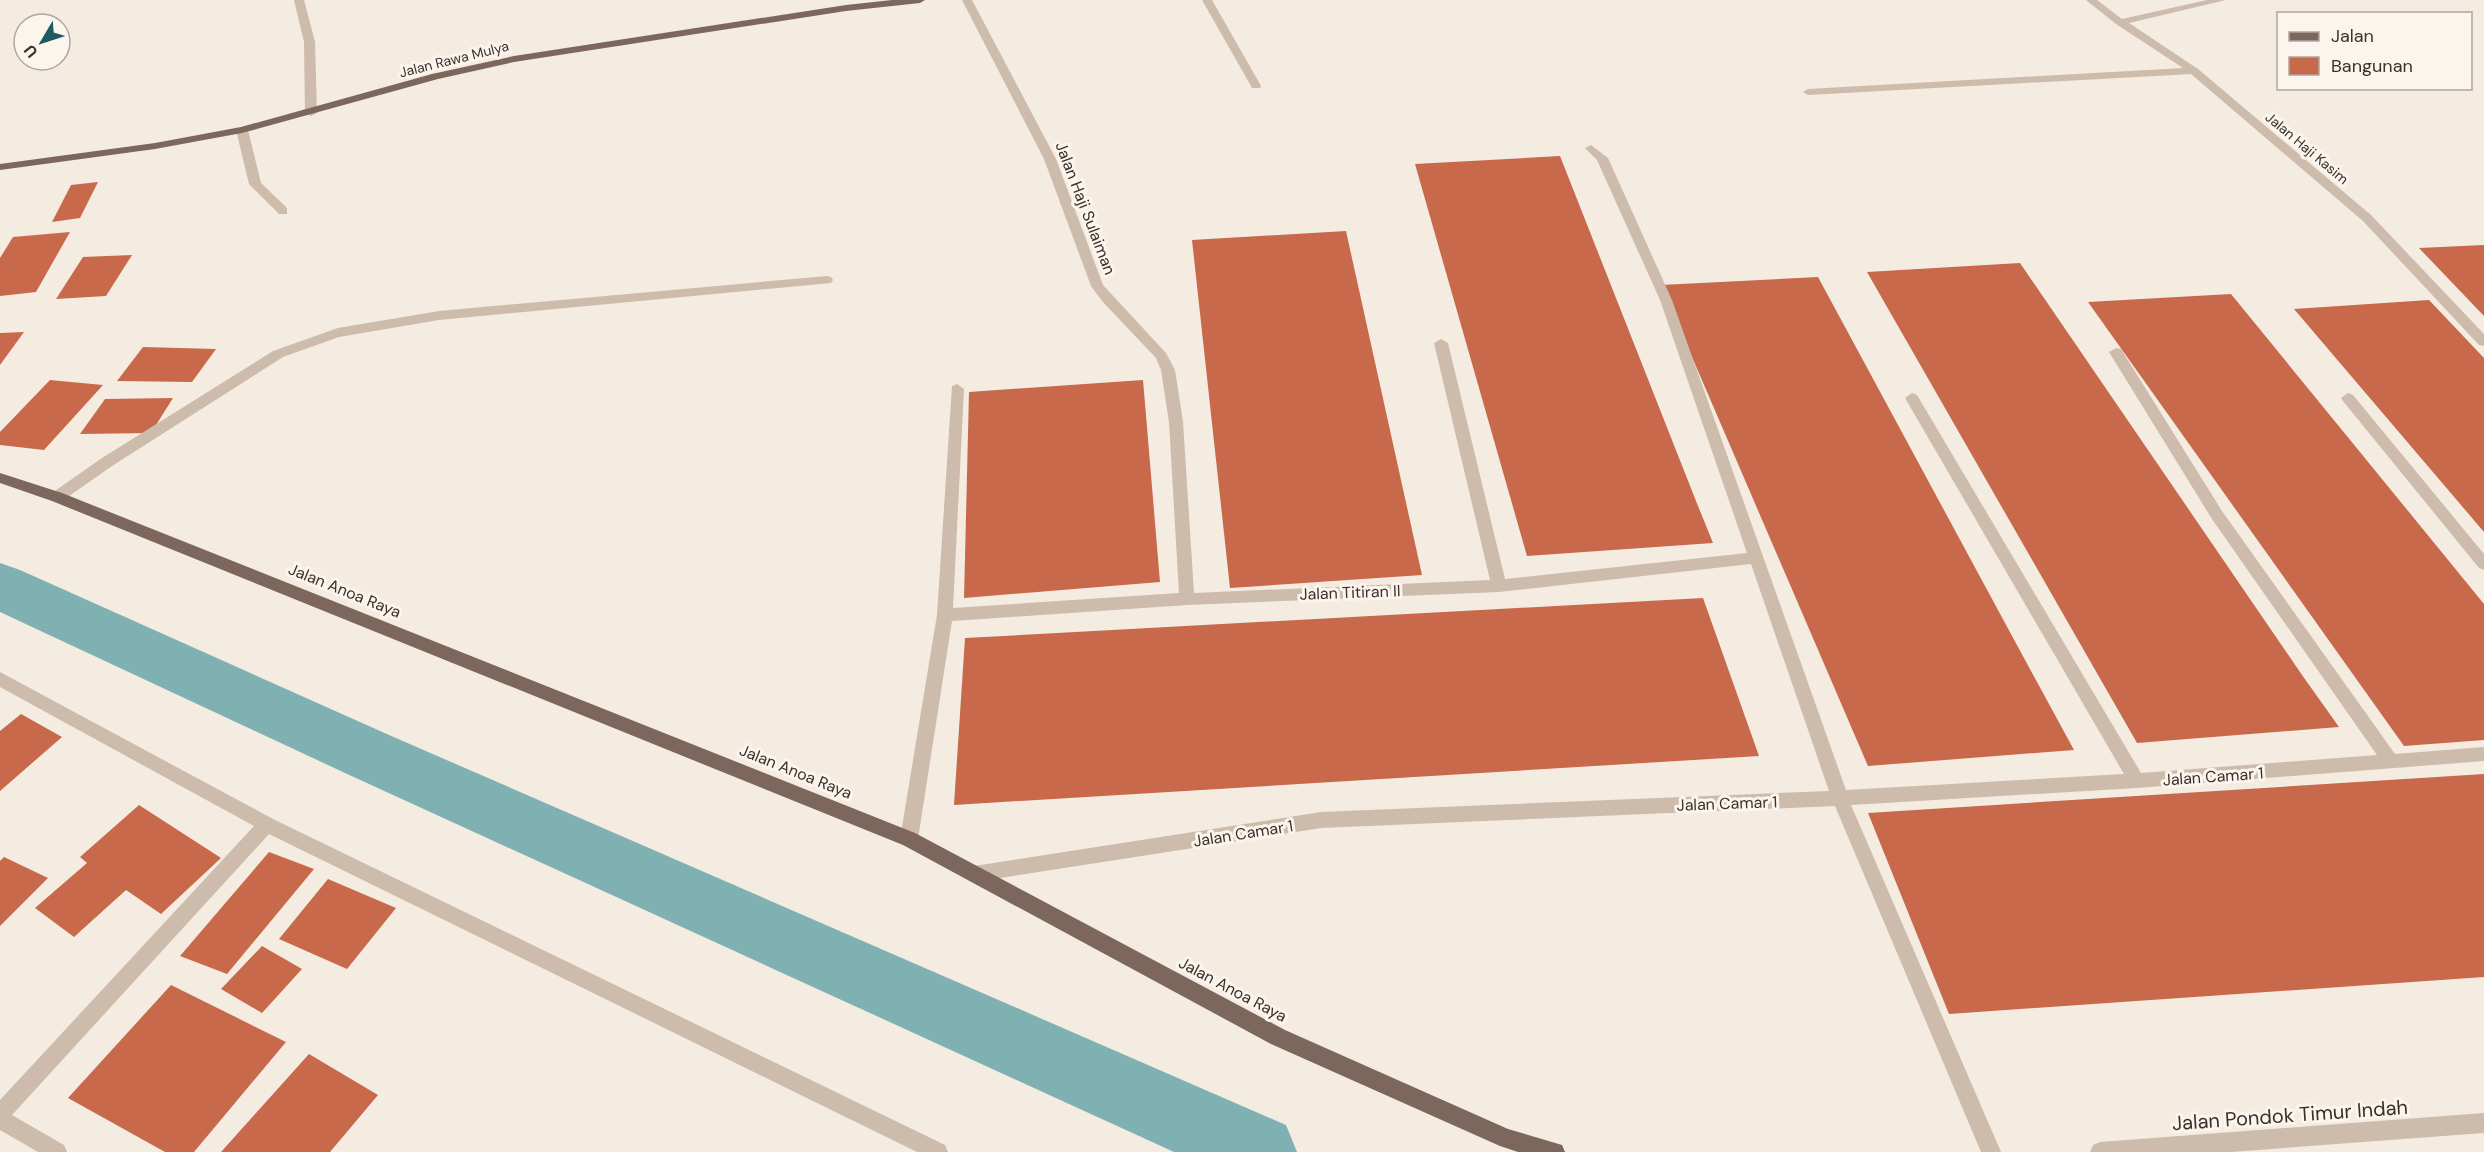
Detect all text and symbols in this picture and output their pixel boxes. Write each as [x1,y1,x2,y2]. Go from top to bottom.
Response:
north arrow [12,12,72,72]
legend [2277,12,2472,90]
text: Jalan [2331,24,2374,48]
street label: Jalan Rawa Mulya [397,37,511,81]
text: U [19,40,42,62]
text: Bangunan [2331,54,2413,78]
street label: Jalan Haji Kasim [2262,108,2352,188]
street label: Jalan Haji Sulaiman [1051,139,1121,278]
street label: Jalan Anoa Raya [285,558,404,623]
street label: Jalan Titiran II [1299,580,1401,605]
street label: Jalan Anoa Raya [736,739,855,804]
street label: Jalan Camar 1 [2162,763,2264,790]
street label: Jalan Camar 1 [1676,791,1778,816]
street label: Jalan Camar 1 [1192,815,1294,852]
street label: Jalan Anoa Raya [1175,952,1290,1027]
street label: Jalan Pondok Timur Indah [2171,1094,2409,1136]

